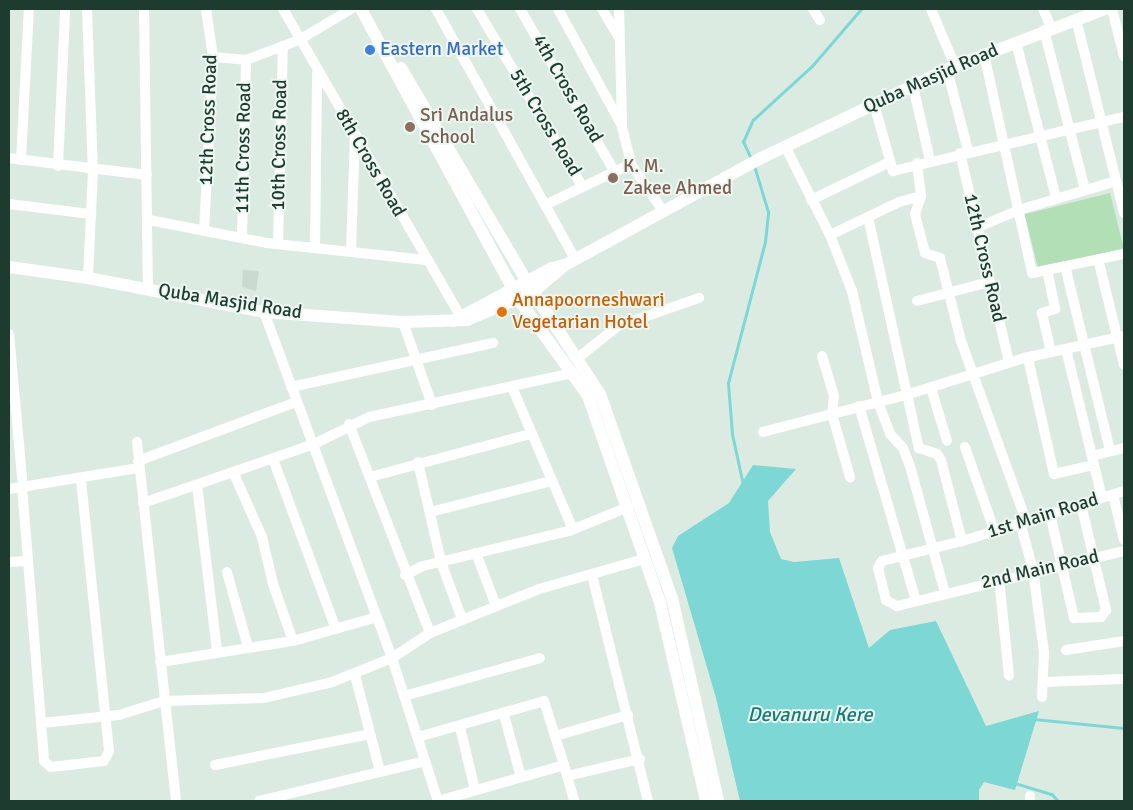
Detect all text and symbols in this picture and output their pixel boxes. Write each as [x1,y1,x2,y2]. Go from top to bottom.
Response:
street label: 4th Cross Road [527,31,607,147]
place label: Eastern Market [380,39,503,61]
street label: Quba Masjid Road [860,39,1002,119]
marker: Eastern Market [364,44,376,56]
street label: 12th Cross Road [195,54,223,186]
street label: 5th Cross Road [504,65,586,181]
street label: 10th Cross Road [267,79,293,211]
street label: 11th Cross Road [231,82,257,214]
street label: 8th Cross Road [330,105,410,221]
place label: Sri Andalus School [420,105,513,149]
marker: Sri Andalus School [404,121,416,133]
place label: K. M. Zakee Ahmed [623,156,732,200]
marker: K. M. Zakee Ahmed [607,172,619,184]
street label: 12th Cross Road [958,192,1010,324]
street label: Quba Masjid Road [156,279,304,325]
place label: Annapoorneshwari Vegetarian Hotel [512,290,665,334]
marker: Annapoorneshwari Vegetarian Hotel [496,306,508,318]
street label: 1st Main Road [985,488,1101,544]
street label: 2nd Main Road [979,545,1101,595]
water label: Devanuru Kere [747,702,873,726]

